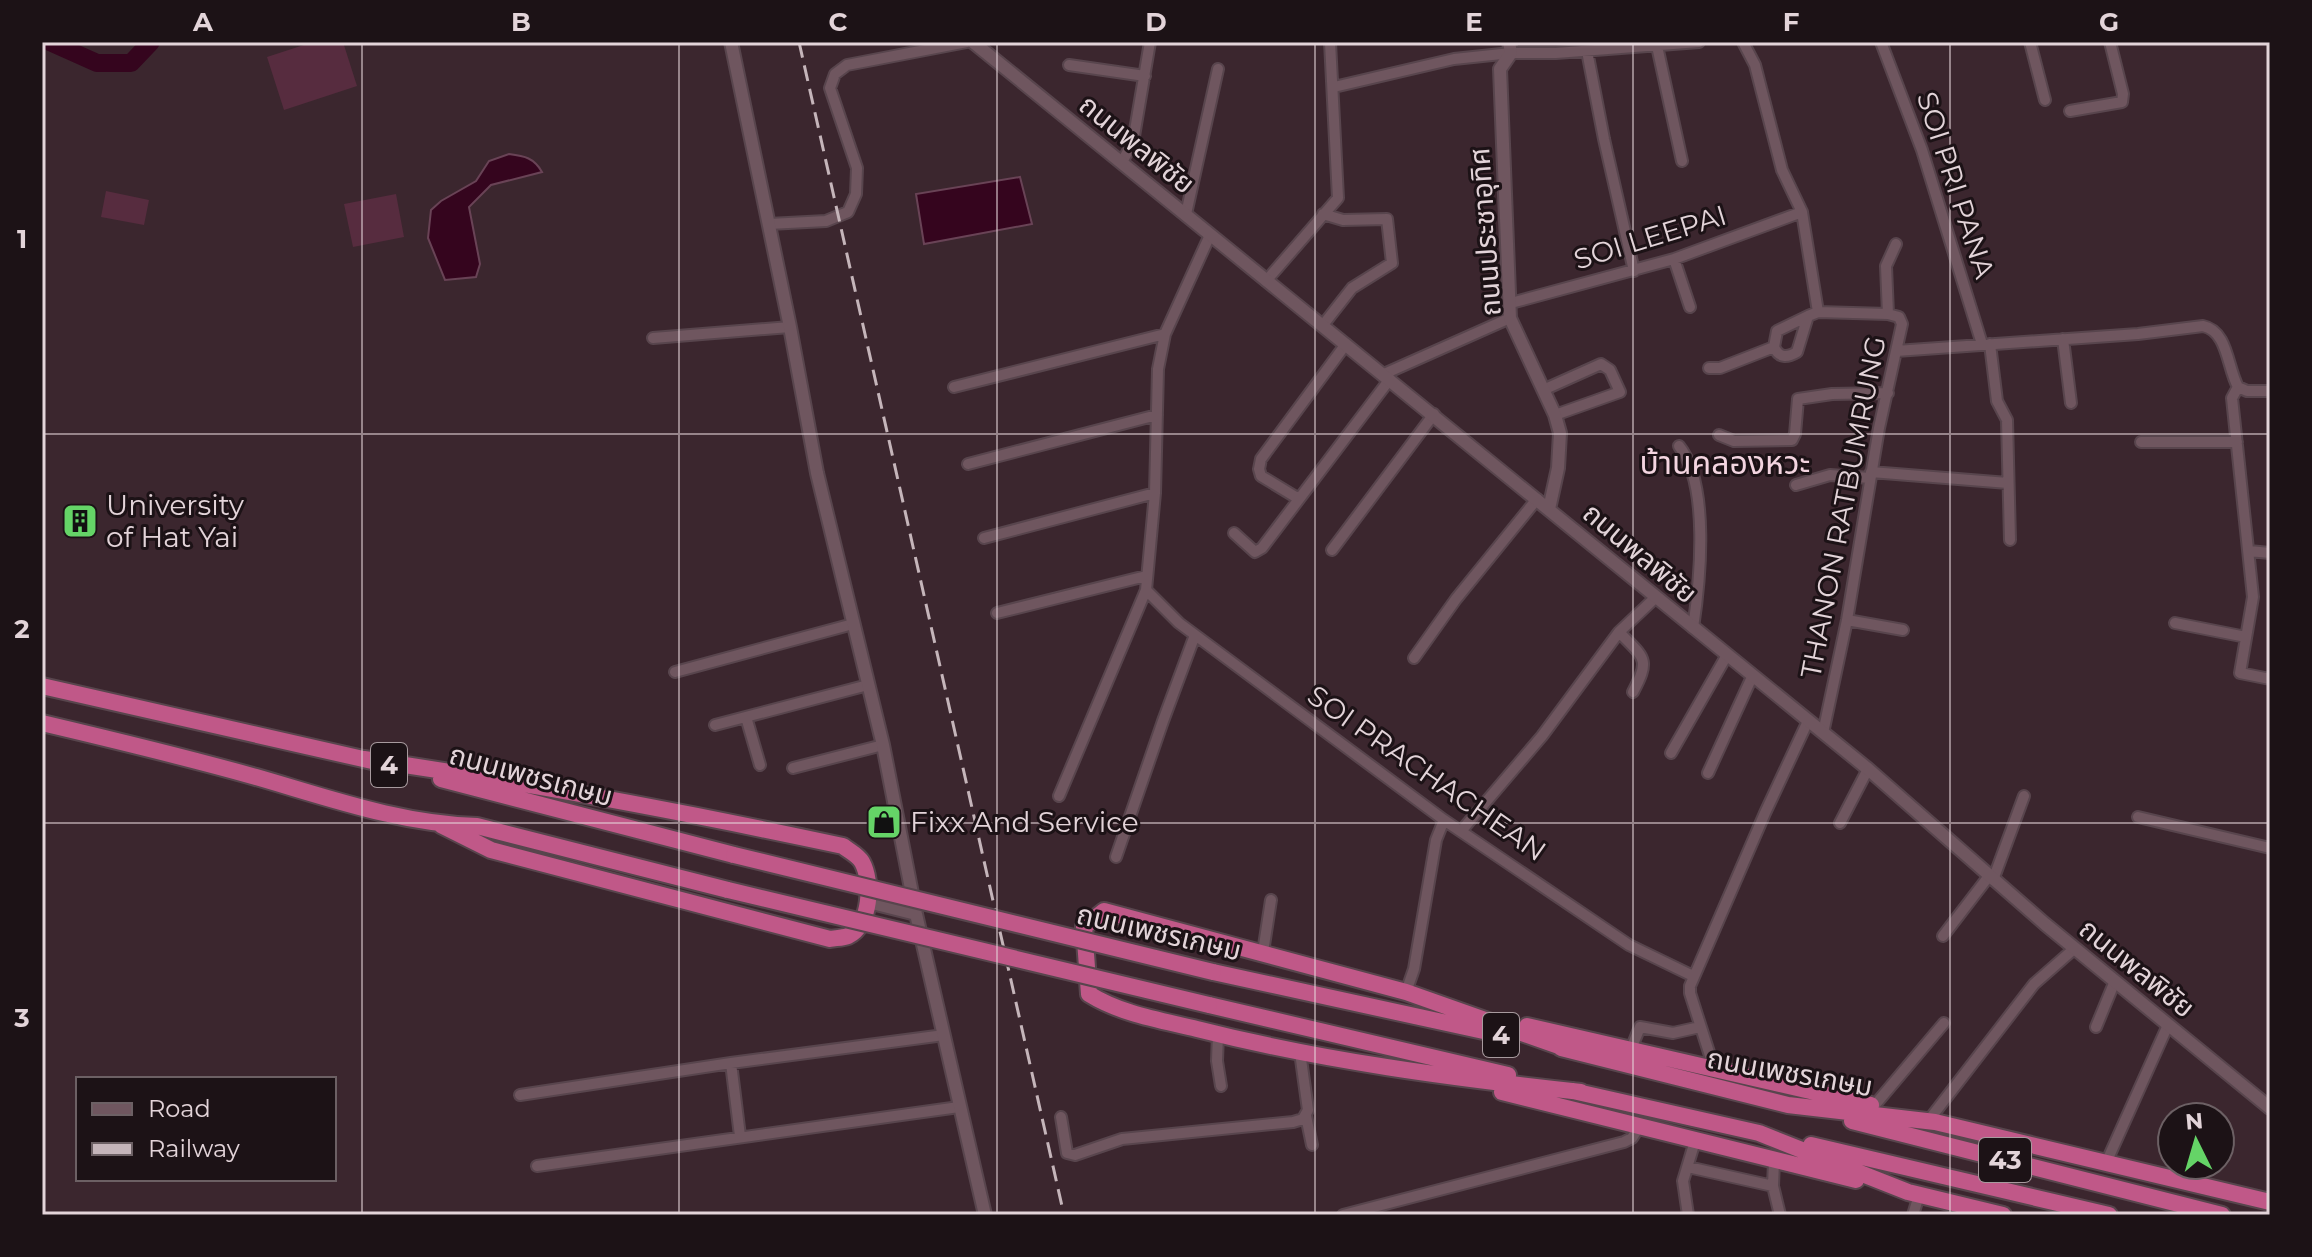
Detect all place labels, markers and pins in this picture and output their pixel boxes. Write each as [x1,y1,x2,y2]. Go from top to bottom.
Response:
place label: University of Hat Yai [106,488,245,554]
building icon: University of Hat Yai [61,502,99,540]
shop icon: Fixx And Service [865,803,903,841]
place label: Fixx And Service [910,805,1139,839]

